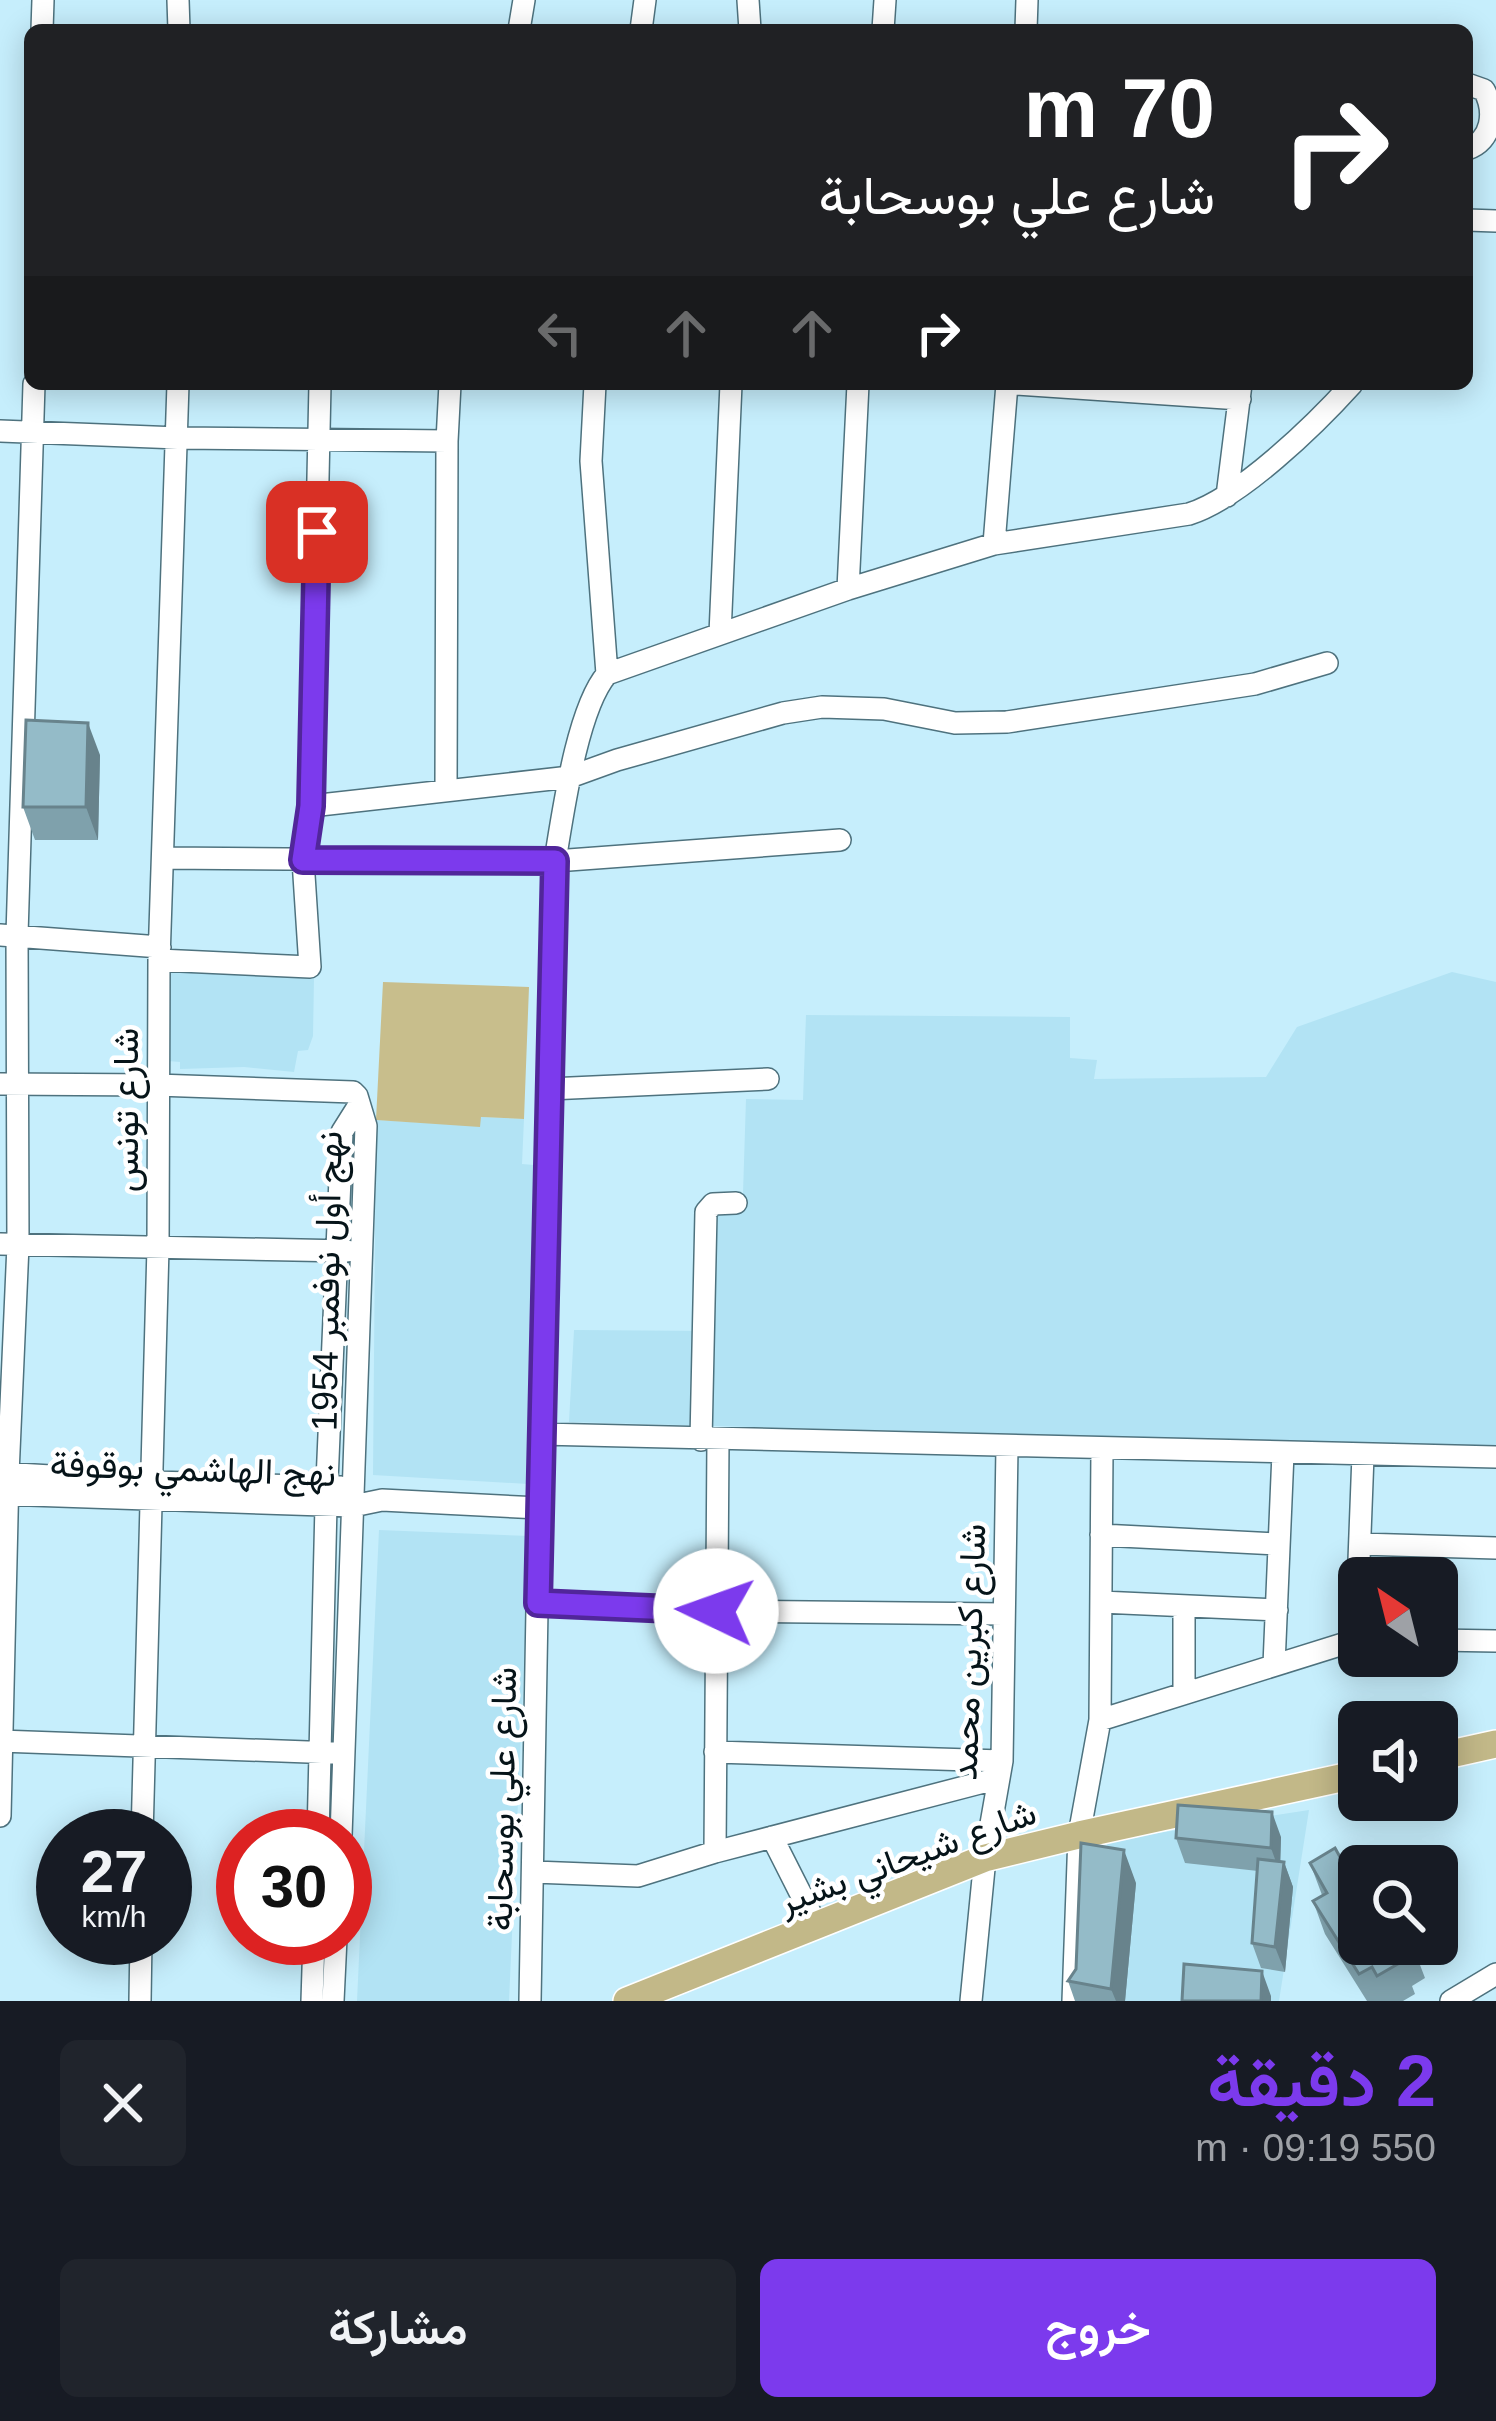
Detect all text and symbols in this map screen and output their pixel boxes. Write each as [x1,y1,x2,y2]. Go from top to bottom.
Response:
text: 70 m [1024,61,1215,155]
icon: right [1257,72,1413,228]
text: شارع علي بوسحابة [819,165,1215,225]
icon: left [527,300,593,366]
icon: ahead [653,300,719,366]
icon: ahead [779,300,845,366]
icon: right [905,300,971,366]
pin [266,481,368,583]
icon: arrive [284,499,350,565]
street label: شارع تونس [105,1028,150,1192]
street label: نهج أول نوفمبر 1954 [303,1131,355,1432]
street label: نهج الهاشمي بوقوفة [49,1443,337,1503]
street label: شارع كبرين محمد [944,1523,997,1781]
position arrow [653,1548,779,1674]
north arrow [1338,1557,1458,1677]
map controls [1338,1557,1458,1965]
street label: شارع علي بوسحابة [479,1667,533,1932]
button: sound [1338,1701,1458,1821]
street label: شارع شيحاني بشير [772,1791,1044,1931]
speed limit sign: 30 [216,1809,372,1965]
text: 27 [81,1838,147,1905]
button: search [1338,1845,1458,1965]
text: km/h [81,1900,147,1933]
button: close [60,2040,186,2166]
text: 2 دقيقة [1207,2041,1436,2121]
text: 550 m · 09:19 [1195,2126,1436,2169]
button: مشاركة [60,2259,736,2397]
button: خروج [760,2259,1436,2397]

